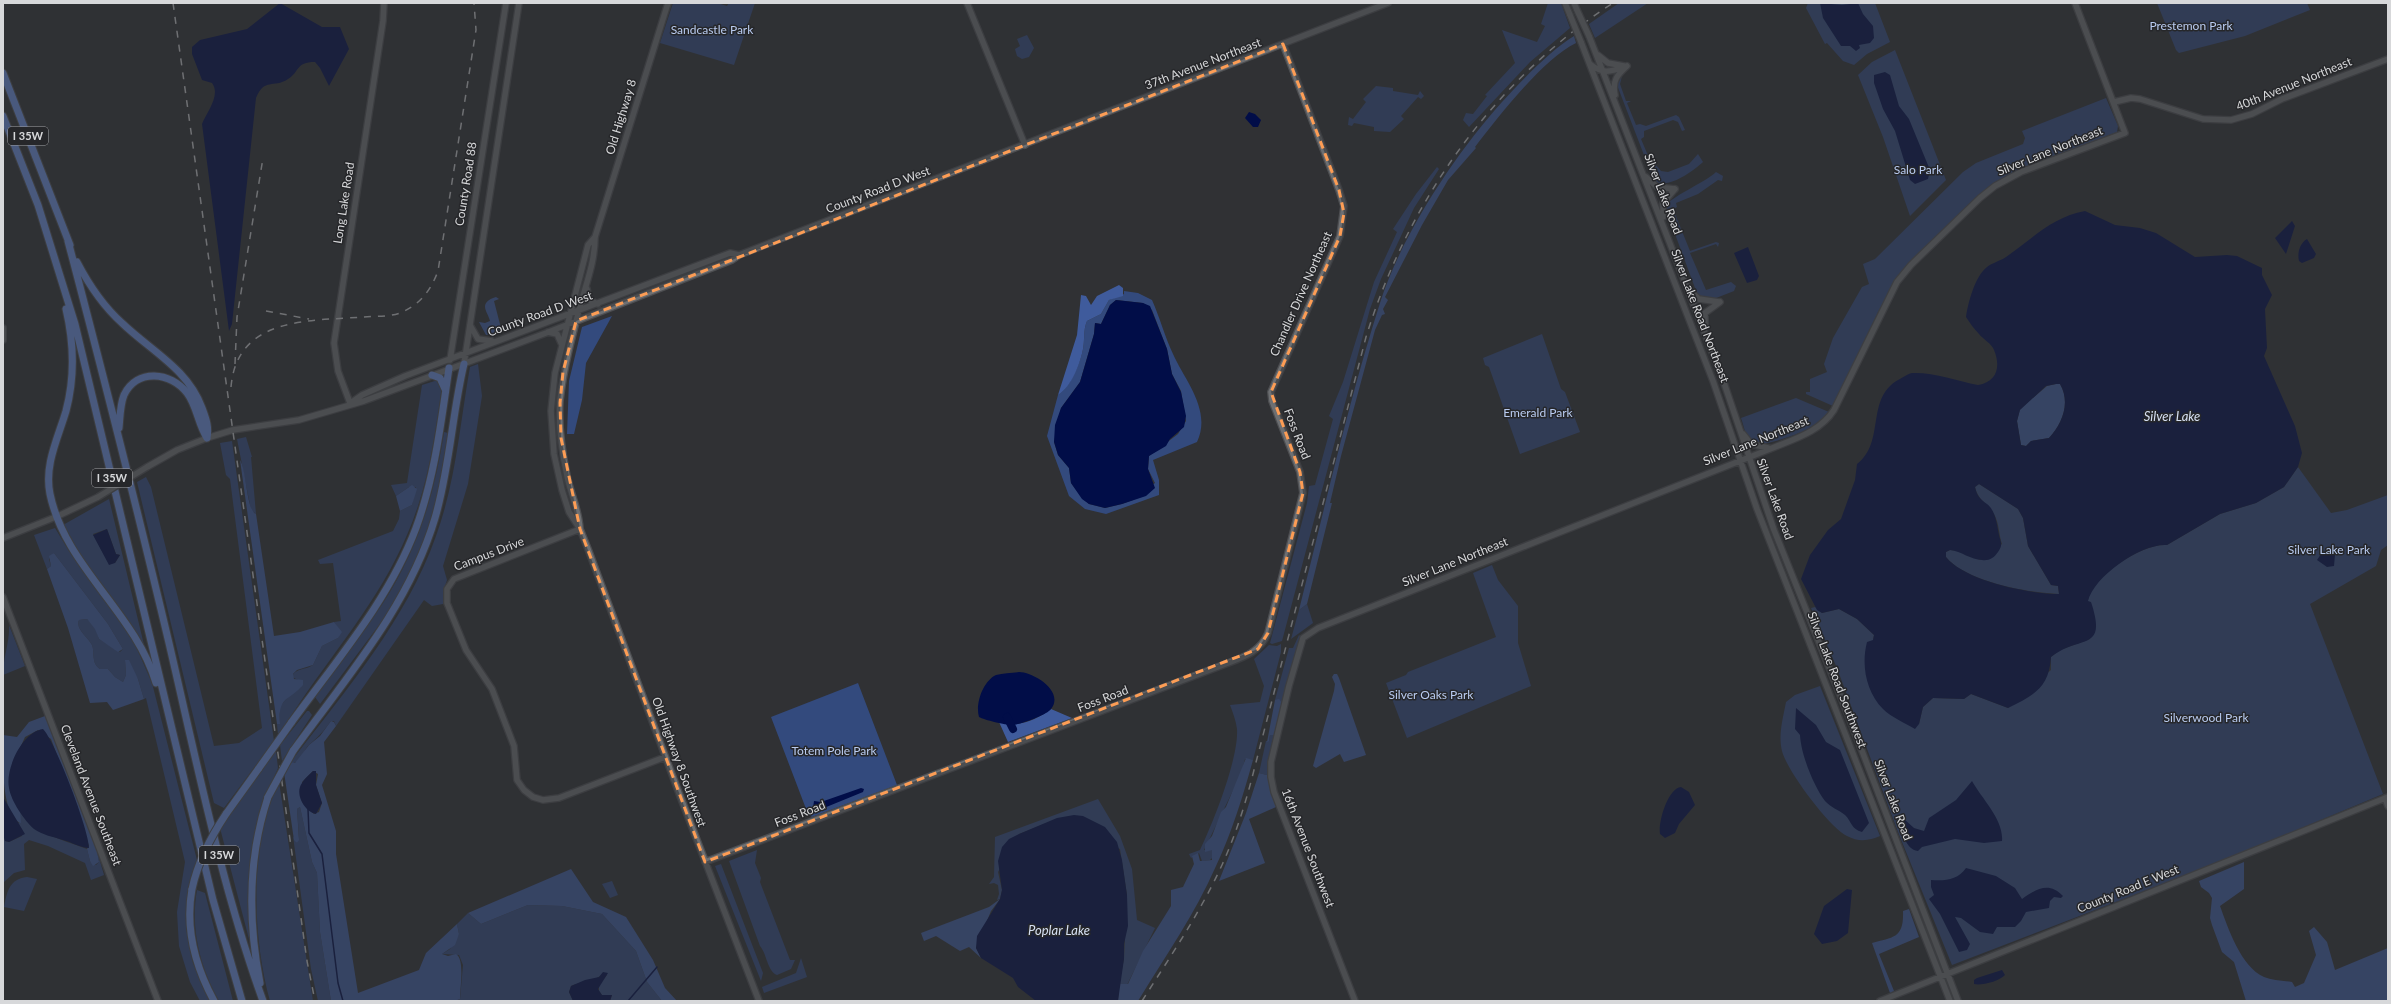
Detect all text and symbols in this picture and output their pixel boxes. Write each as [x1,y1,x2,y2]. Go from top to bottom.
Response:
park label: Prestemon Park [2149,18,2234,33]
park label: Sandcastle Park [671,22,754,37]
street label: 37th Avenue Northeast [1143,34,1264,93]
street label: 40th Avenue Northeast [2234,53,2354,114]
street label: Old Highway 8 [602,77,639,156]
street label: Silver Lane Northeast [1995,122,2106,179]
road number: I 35W [8,127,48,145]
street label: County Road 88 [451,141,480,227]
street label: Silver Lake Road [1641,151,1686,236]
street label: Long Lake Road [330,161,357,245]
street label: County Road D West [824,162,933,216]
park label: Salo Park [1894,162,1943,177]
street label: Chandler Drive Northeast [1266,228,1335,359]
street label: Silver Lake Road Northeast [1668,247,1733,385]
street label: County Road D West [485,287,595,339]
park label: Emerald Park [1503,405,1574,420]
street label: Foss Road [1281,406,1314,461]
water label: Silver Lake [2144,408,2200,424]
street label: Silver Lane Northeast [1701,412,1812,469]
street label: Silver Lake Road [1754,456,1797,542]
road number: I 35W [92,469,132,487]
street label: Campus Drive [452,533,526,574]
street label: Silver Lane Northeast [1400,533,1511,590]
park label: Silver Lake Park [2288,542,2371,557]
street label: Silver Lake Road Southwest [1805,610,1871,751]
street label: Foss Road [1075,682,1130,715]
park label: Silver Oaks Park [1389,687,1474,702]
street label: Old Highway 8 Southwest [649,695,710,830]
park label: Silverwood Park [2163,710,2249,725]
street label: Cleveland Avenue Southeast [58,722,126,868]
park label: Totem Pole Park [791,743,878,758]
street label: Silver Lake Road [1871,757,1916,842]
street label: 16th Avenue Southwest [1279,786,1338,910]
street label: Foss Road [772,797,827,830]
road number: I 35W [199,846,239,864]
street label: County Road E West [2075,861,2182,916]
water label: Poplar Lake [1028,922,1090,938]

